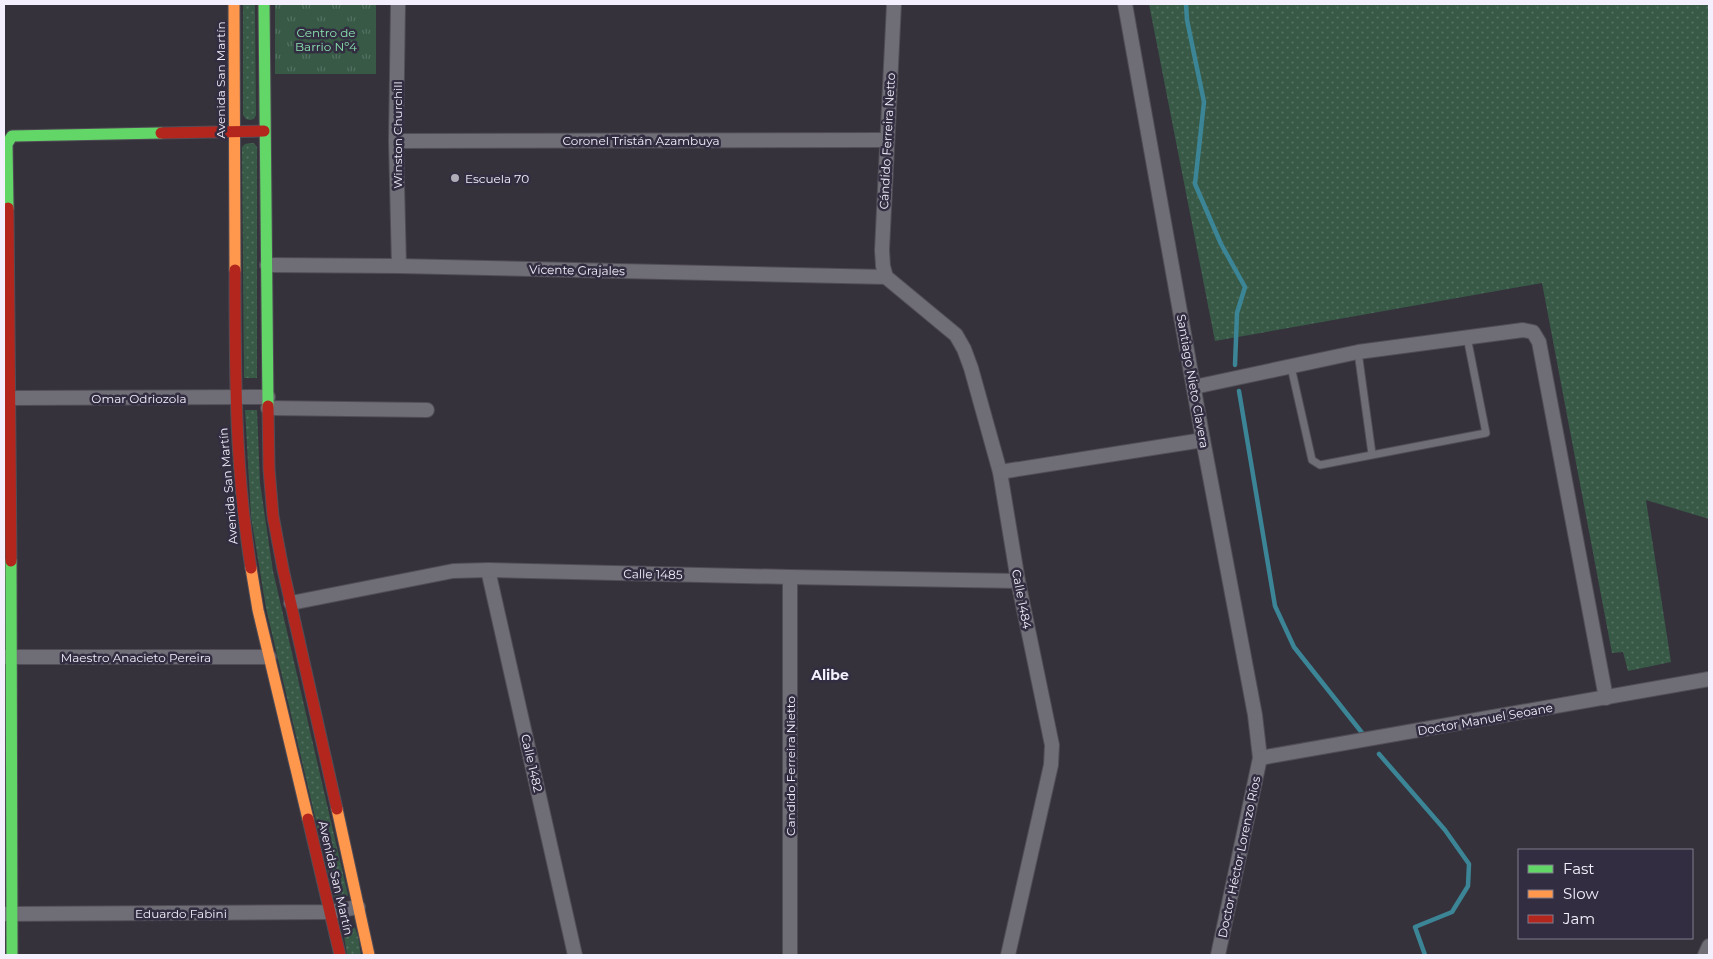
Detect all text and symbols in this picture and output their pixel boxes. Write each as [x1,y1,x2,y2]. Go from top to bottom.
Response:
street label: Avenida San Martín [213,21,228,139]
park label: Centro de Barrio Nº4 [295,25,357,54]
street label: Cándido Ferreira Netto [876,72,898,210]
street label: Winston Churchill [390,81,405,189]
street label: Coronel Tristán Azambuya [562,133,720,148]
place label: Escuela 70 [465,171,529,186]
marker: Escuela 70 [449,172,461,184]
street label: Vicente Grajales [529,262,625,278]
street label: Santiago Nieto Clavera [1174,313,1212,449]
street label: Omar Odriozola [91,391,187,406]
street label: Avenida San Martín [215,427,241,545]
street label: Calle 1485 [623,566,683,582]
street label: Calle 1484 [1009,568,1035,630]
street label: Maestro Anacieto Pereira [61,650,211,665]
district label: Alibe [810,666,849,684]
street label: Candido Ferreira Nietto [783,696,798,836]
street label: Doctor Manuel Seoane [1416,700,1554,738]
street label: Calle 1482 [518,732,546,794]
street label: Doctor Héctor Lorenzo Ríos [1215,775,1264,939]
street label: Avenida San Martín [316,819,356,937]
legend [1518,849,1693,939]
text: Fast [1563,859,1594,878]
text: Slow [1563,884,1599,903]
street label: Eduardo Fabini [135,906,227,921]
text: Jam [1562,909,1595,928]

